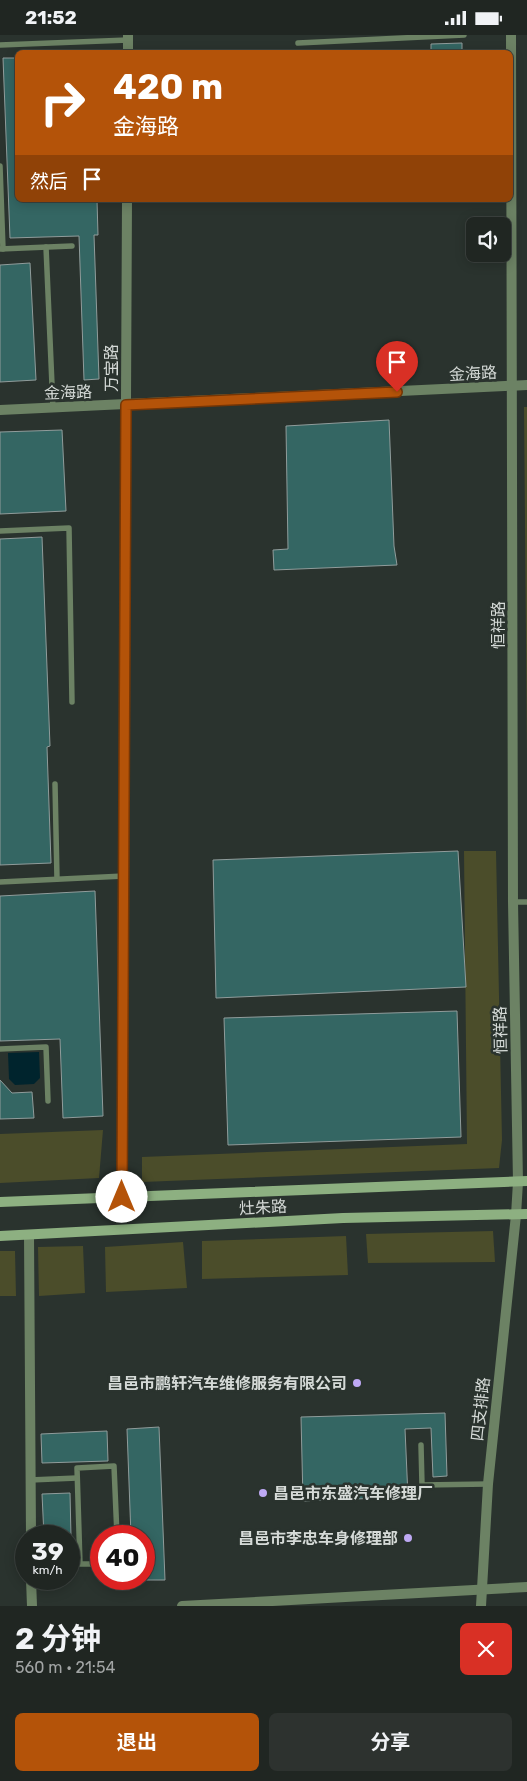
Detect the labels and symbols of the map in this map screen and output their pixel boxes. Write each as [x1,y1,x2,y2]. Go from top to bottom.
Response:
pin [376,341,418,392]
street label: 万宝路 [102,344,121,392]
street label: 金海路 [449,363,497,384]
street label: 金海路 [44,382,92,403]
street label: 恒祥路 [489,601,508,649]
street label: 恒祥路 [491,1006,510,1054]
position arrow [95,1170,147,1222]
street label: 灶朱路 [239,1197,287,1218]
place label: 昌邑市鹏轩汽车维修服务有限公司 [107,1374,347,1393]
street label: 四支排路 [468,1376,493,1442]
marker: 昌邑市鹏轩汽车维修服务有限公司 [351,1377,363,1389]
place label: 昌邑市东盛汽车修理厂 [273,1484,433,1503]
marker: 昌邑市东盛汽车修理厂 [257,1487,269,1499]
speed limit sign: 40 [90,1525,155,1590]
place label: 昌邑市李忠车身修理部 [238,1529,398,1548]
marker: 昌邑市李忠车身修理部 [402,1532,414,1544]

